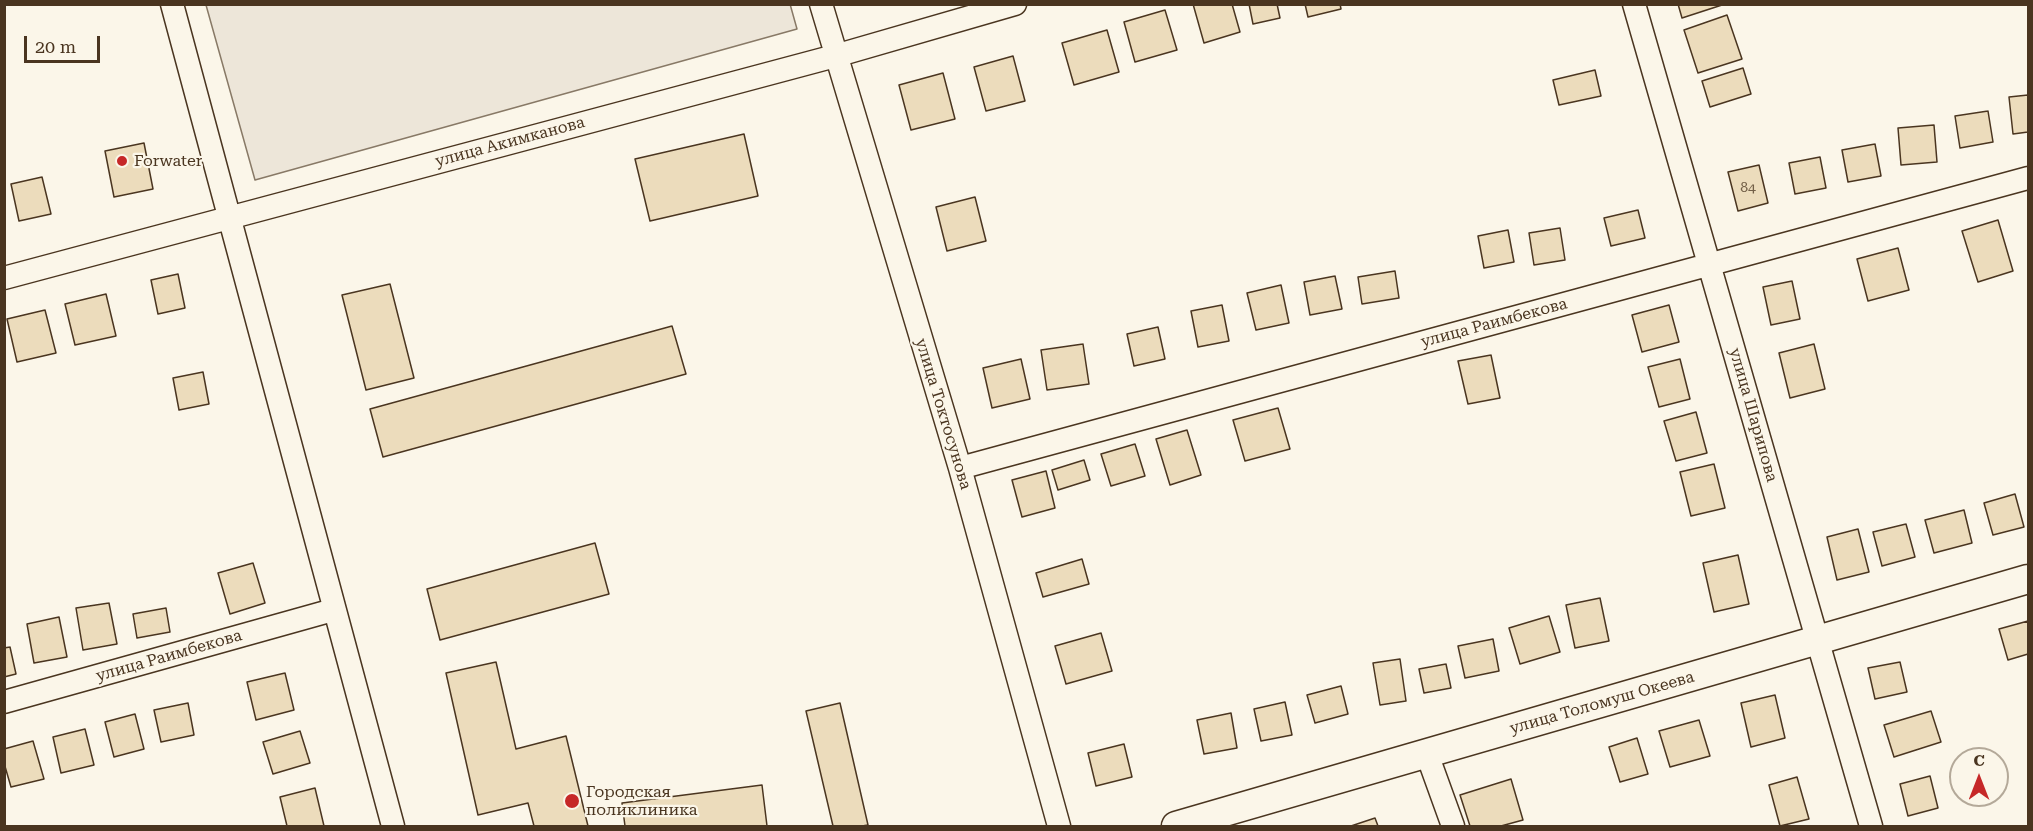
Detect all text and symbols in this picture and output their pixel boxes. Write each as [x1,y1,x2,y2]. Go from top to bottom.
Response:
scale bar [27,24,104,62]
text: 20 m [35,36,76,57]
street label: улица Акимканова [433,113,587,171]
place label: Forwater [134,151,202,171]
marker: Forwater [115,154,129,168]
house number: 84 [1740,180,1756,196]
street label: улица Раимбекова [1419,294,1569,352]
street label: улица Токтосунова [911,336,975,492]
street label: улица Шарипова [1725,346,1781,484]
street label: улица Раимбекова [94,626,244,686]
street label: улица Толомуш Океева [1508,667,1696,739]
north arrow [1949,747,2009,807]
text: С [1973,751,1985,770]
place label: Городская поликлиника [586,782,697,820]
marker: Городская поликлиника [563,792,581,810]

